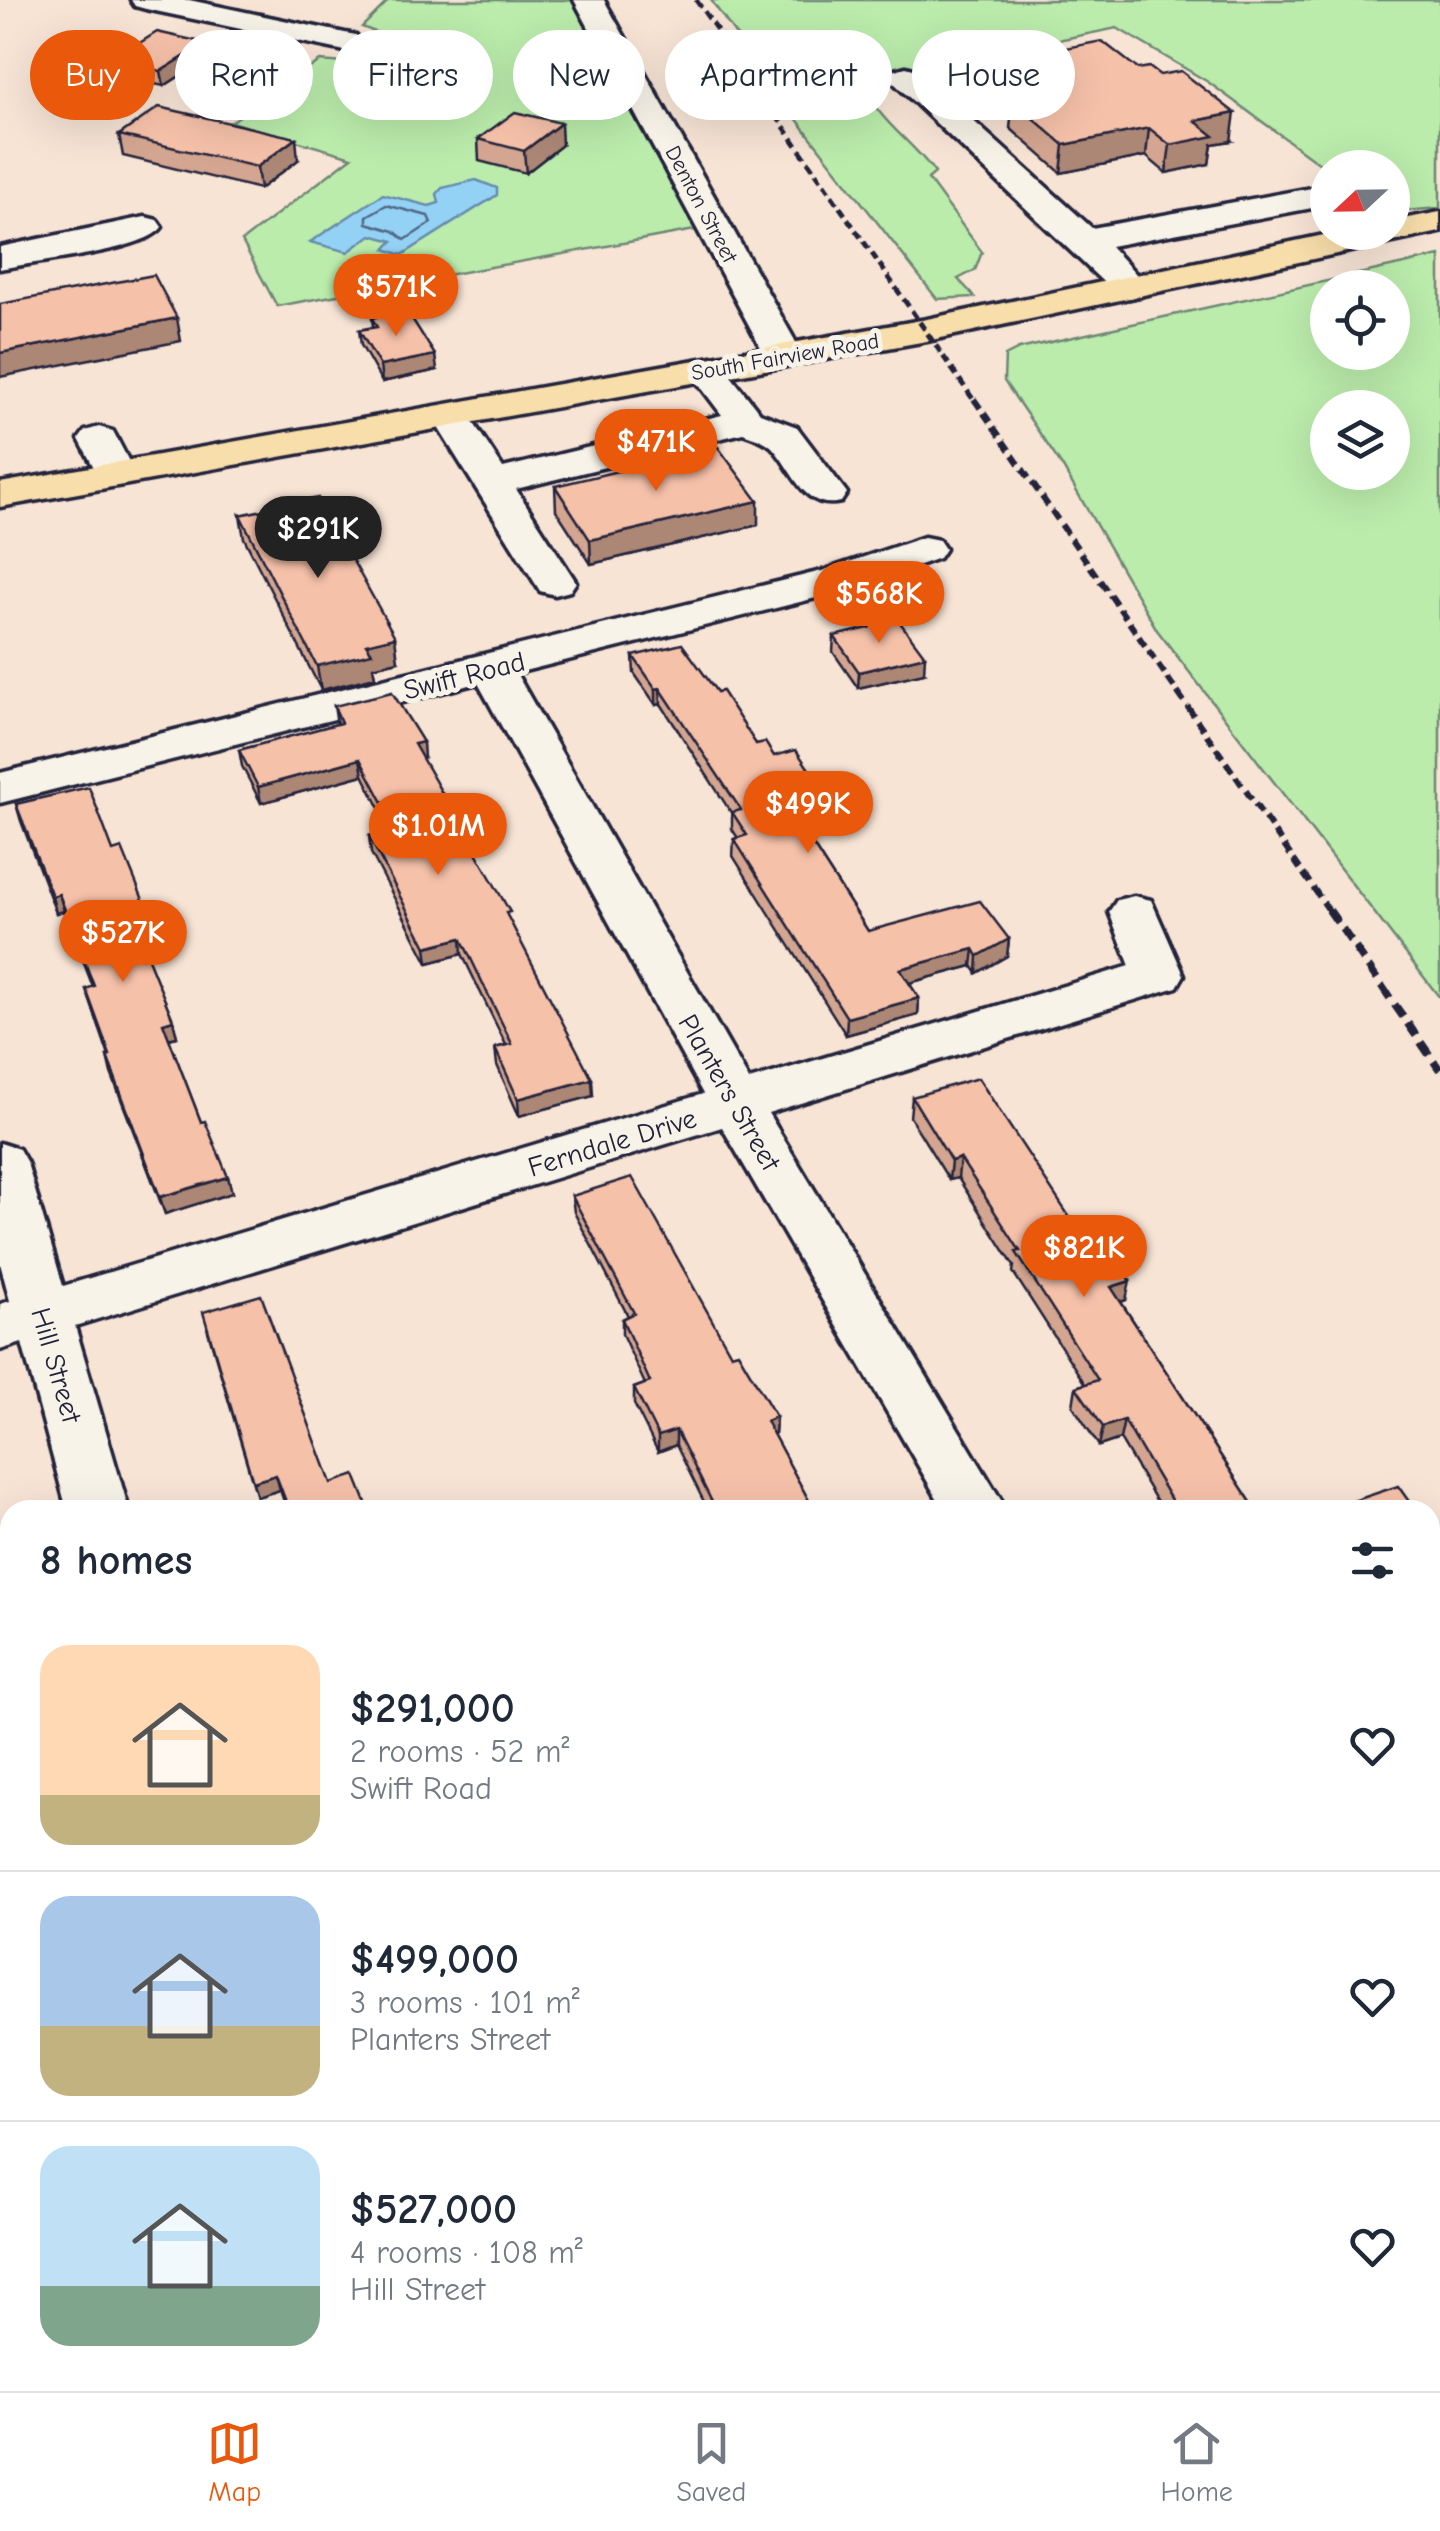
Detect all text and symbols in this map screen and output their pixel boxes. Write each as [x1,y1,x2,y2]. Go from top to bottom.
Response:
chip: Buy [30,30,155,120]
chip: Rent [175,30,313,120]
chip: Filters [333,30,493,120]
chip: New [513,30,645,120]
chip: Apartment [665,30,892,120]
chip: House [912,30,1075,120]
street label: Denton Street [659,141,743,268]
north arrow [1310,150,1410,250]
map controls [1310,150,1410,490]
pin: $571K [326,254,466,339]
text: $571K [355,268,437,305]
button: locate [1310,270,1410,370]
street label: South Fairview Road [689,328,881,386]
button: layers [1310,390,1410,490]
pin: $471K [586,409,726,494]
text: $471K [616,423,696,460]
pin: $291K [248,496,388,581]
text: $291K [277,510,359,547]
pin: $568K [809,561,949,646]
text: $568K [835,575,923,612]
street label: Swift Road [400,645,528,707]
pin: $499K [738,771,878,856]
text: $499K [765,785,851,822]
pin: $1.01M [357,793,519,878]
text: $1.01M [391,807,485,844]
pin: $527K [53,900,193,985]
text: $527K [81,914,165,951]
street label: Planters Street [671,1009,787,1177]
street label: Ferndale Drive [524,1102,700,1184]
pin: $821K [1014,1215,1154,1300]
text: $821K [1043,1229,1125,1266]
street label: Hill Street [24,1304,88,1428]
icon: filters [1345,1533,1400,1588]
text: 8 homes [40,1536,192,1585]
text: $291,000 [350,1684,515,1733]
icon: home [120,1685,240,1805]
icon: heart [1345,1718,1400,1773]
text: 2 rooms · 52 m² [350,1733,569,1770]
text: Swift Road [350,1770,492,1807]
text: $499,000 [350,1935,519,1984]
icon: home [120,1936,240,2056]
icon: heart [1345,1969,1400,2024]
text: 3 rooms · 101 m² [350,1984,580,2021]
text: Planters Street [350,2021,550,2058]
text: $527,000 [350,2185,517,2234]
icon: home [120,2186,240,2306]
icon: heart [1345,2219,1400,2274]
text: 4 rooms · 108 m² [350,2234,583,2271]
text: Hill Street [350,2271,485,2308]
tab: Map [207,2416,262,2508]
tab: Saved [676,2416,746,2508]
tab: Home [1161,2416,1233,2508]

